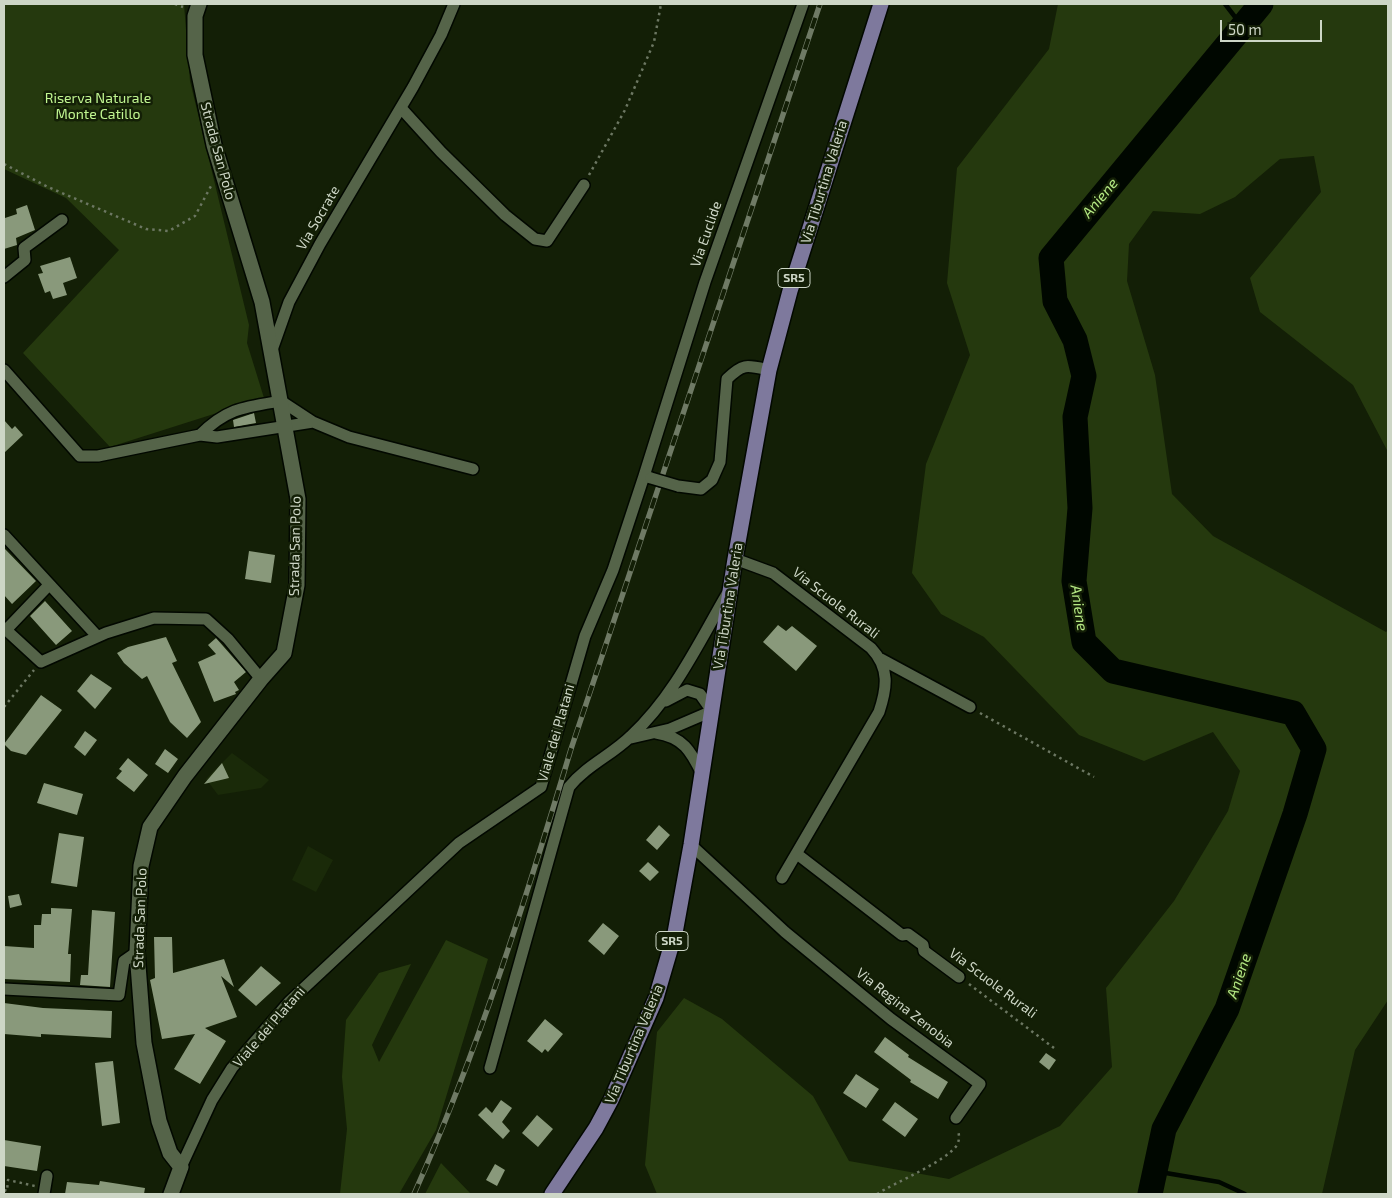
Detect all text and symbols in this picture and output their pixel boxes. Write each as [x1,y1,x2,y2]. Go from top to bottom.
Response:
scale bar [1222,10,1324,42]
text: 50 m [1228,20,1262,38]
park label: Riserva Naturale Monte Catillo [45,90,151,122]
street label: Strada San Polo [197,100,239,202]
street label: Via Tiburtina Valeria [797,118,851,246]
water label: Aniene [1078,174,1122,222]
street label: Via Socrate [293,183,343,253]
street label: Via Euclide [687,199,725,269]
road number: SR5 [778,268,810,288]
street label: Strada San Polo [286,496,304,596]
street label: Via Tiburtina Valeria [710,541,746,671]
street label: Via Scuole Rurali [789,564,883,642]
water label: Aniene [1066,584,1092,632]
street label: Viale dei Platani [534,682,578,784]
street label: Strada San Polo [130,868,150,968]
road number: SR5 [656,931,688,950]
street label: Via Scuole Rurali [946,944,1040,1022]
water label: Aniene [1223,951,1255,1001]
street label: Via Regina Zenobia [853,965,957,1051]
street label: Via Tiburtina Valeria [601,982,667,1106]
street label: Viale dei Platani [229,983,309,1071]

